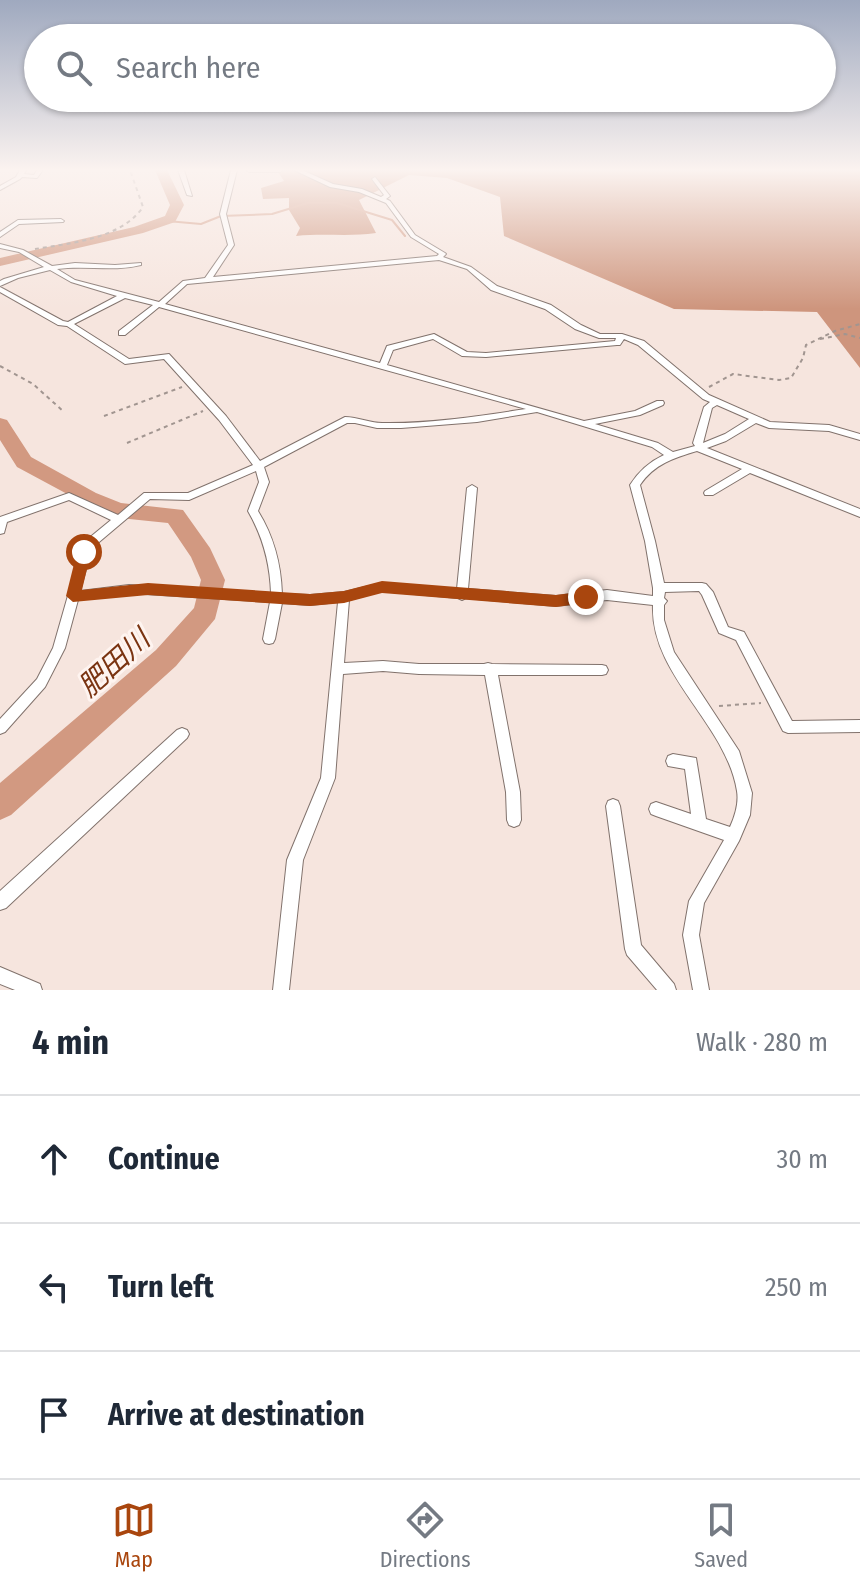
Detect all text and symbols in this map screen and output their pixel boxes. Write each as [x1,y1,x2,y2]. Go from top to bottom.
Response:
search box [24,24,836,112]
icon: search [52,46,96,90]
text: Search here [116,50,261,86]
route start [66,534,102,570]
route end [568,579,604,615]
water label: 肥田川 [72,621,158,703]
text: 4 min [32,1022,109,1063]
text: Walk · 280 m [696,1027,828,1058]
icon: ahead [32,1137,76,1181]
text: Continue [108,1141,220,1177]
text: 30 m [777,1144,828,1175]
icon: left [32,1265,76,1309]
text: Turn left [108,1269,214,1305]
text: 250 m [765,1272,828,1303]
icon: arrive [32,1393,76,1437]
text: Arrive at destination [108,1397,365,1433]
tab: Map [112,1498,156,1573]
tab: Directions [380,1498,471,1573]
tab: Saved [694,1498,748,1573]

